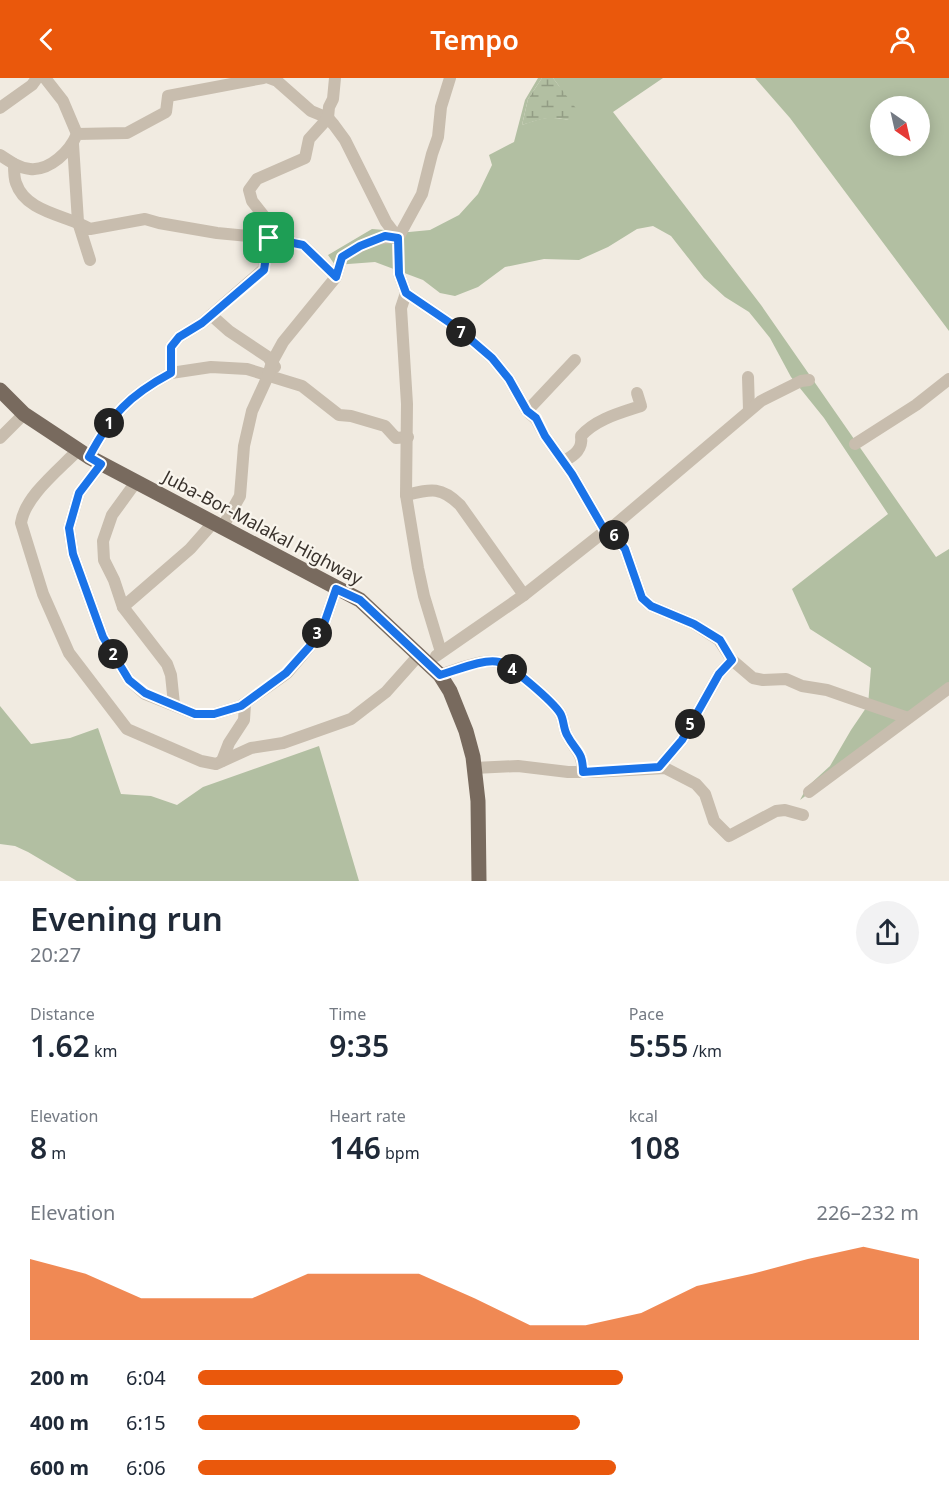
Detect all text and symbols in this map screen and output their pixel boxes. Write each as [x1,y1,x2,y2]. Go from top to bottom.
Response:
text: Tempo [430,21,519,58]
icon: back [30,23,63,56]
icon: person [886,23,919,56]
north arrow [870,96,930,156]
map controls [870,96,930,156]
pin [243,212,294,263]
icon: arrive [252,221,285,254]
pin: 7 [446,317,476,347]
text: 7 [456,321,466,343]
pin: 1 [94,408,124,438]
text: 1 [104,412,114,434]
street label: Juba-Bor-Malakal Highway [157,463,368,590]
pin: 6 [599,520,629,550]
text: 6 [609,524,619,546]
pin: 3 [302,618,332,648]
text: 3 [312,622,322,644]
pin: 2 [98,639,128,669]
text: 2 [108,643,118,665]
pin: 4 [497,654,527,684]
text: 4 [507,658,517,680]
pin: 5 [675,709,705,739]
text: 5 [685,713,695,735]
text: Evening run [30,896,223,941]
button: share [856,901,919,964]
text: 20:27 [30,941,81,968]
text: Distance [30,1003,95,1025]
text: Time [329,1003,366,1025]
text: Pace [629,1003,664,1025]
text: 1.62 [30,1025,90,1066]
text: 9:35 [329,1025,389,1066]
text: 5:55 [629,1025,688,1066]
text: km [90,1040,117,1062]
text: /km [688,1040,722,1062]
text: Elevation [30,1105,98,1127]
text: Heart rate [329,1105,406,1127]
text: kcal [629,1105,658,1127]
text: 8 [30,1127,47,1168]
text: 146 [329,1127,381,1168]
text: 108 [629,1127,680,1168]
text: m [47,1142,66,1164]
text: bpm [381,1142,420,1164]
text: Elevation [30,1199,115,1226]
text: 226–232 m [816,1199,919,1226]
text: 200 m [30,1364,89,1391]
text: 6:04 [126,1364,166,1391]
text: 400 m [30,1409,89,1436]
text: 6:15 [126,1409,166,1436]
text: 600 m [30,1454,89,1481]
text: 6:06 [126,1454,166,1481]

